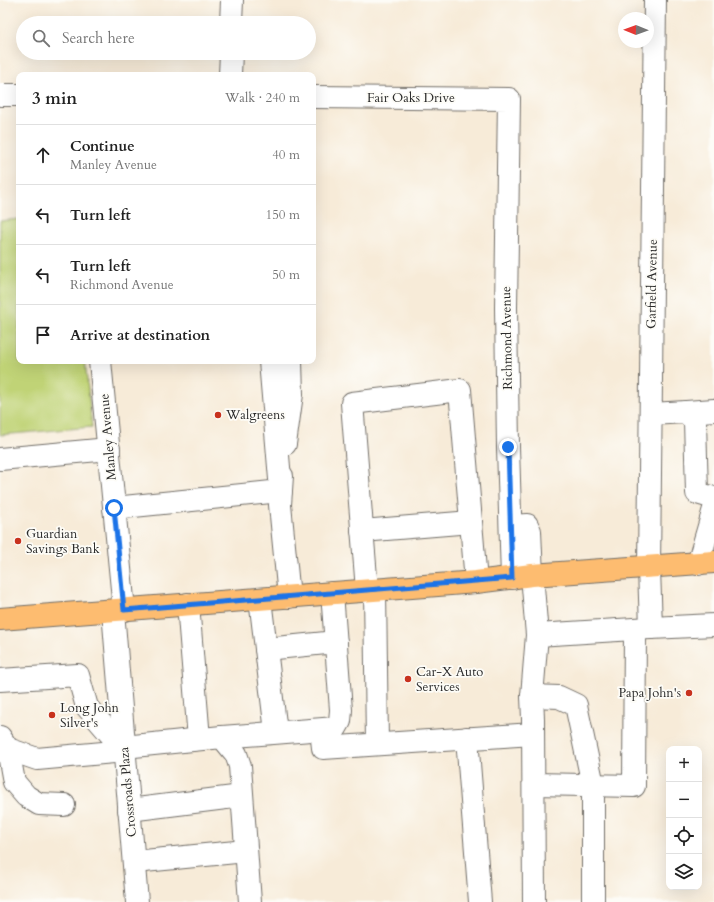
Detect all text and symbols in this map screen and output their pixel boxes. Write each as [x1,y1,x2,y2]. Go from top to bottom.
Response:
north arrow [618,12,654,48]
search box [16,16,316,60]
icon: search [30,27,52,49]
text: Search here [62,28,135,48]
text: 3 min [32,87,77,110]
text: Walk · 240 m [225,89,300,107]
street label: Fair Oaks Drive [367,89,455,107]
text: Continue [70,136,135,156]
icon: ahead [32,144,54,166]
text: 40 m [272,146,300,164]
text: Manley Avenue [70,156,157,174]
icon: left [32,204,54,226]
text: Turn left [70,205,131,225]
text: 150 m [266,206,300,224]
street label: Garfield Avenue [642,239,662,329]
text: Turn left [70,256,131,276]
icon: left [32,264,54,286]
text: 50 m [272,266,300,284]
text: Richmond Avenue [70,276,174,294]
street label: Richmond Avenue [497,286,517,390]
icon: arrive [32,324,54,346]
text: Arrive at destination [70,325,210,345]
street label: Manley Avenue [95,393,121,481]
place label: Walgreens [225,406,285,424]
marker: Walgreens [213,410,223,420]
route end [499,438,517,456]
route start [105,499,123,517]
place label: Guardian Savings Bank [26,525,100,558]
marker: Guardian Savings Bank [13,536,23,546]
place label: Car-X Auto Services [416,663,483,696]
marker: Car-X Auto Services [403,674,413,684]
place label: Papa John's [618,684,681,702]
marker: Papa John's [684,688,694,698]
place label: Long John Silver's [60,699,120,732]
marker: Long John Silver's [47,710,57,720]
street label: Crossroads Plaza [115,746,141,838]
map controls [666,746,702,890]
button: + [666,746,702,782]
button: − [666,782,702,818]
button: locate [666,818,702,854]
button: layers [666,854,702,890]

